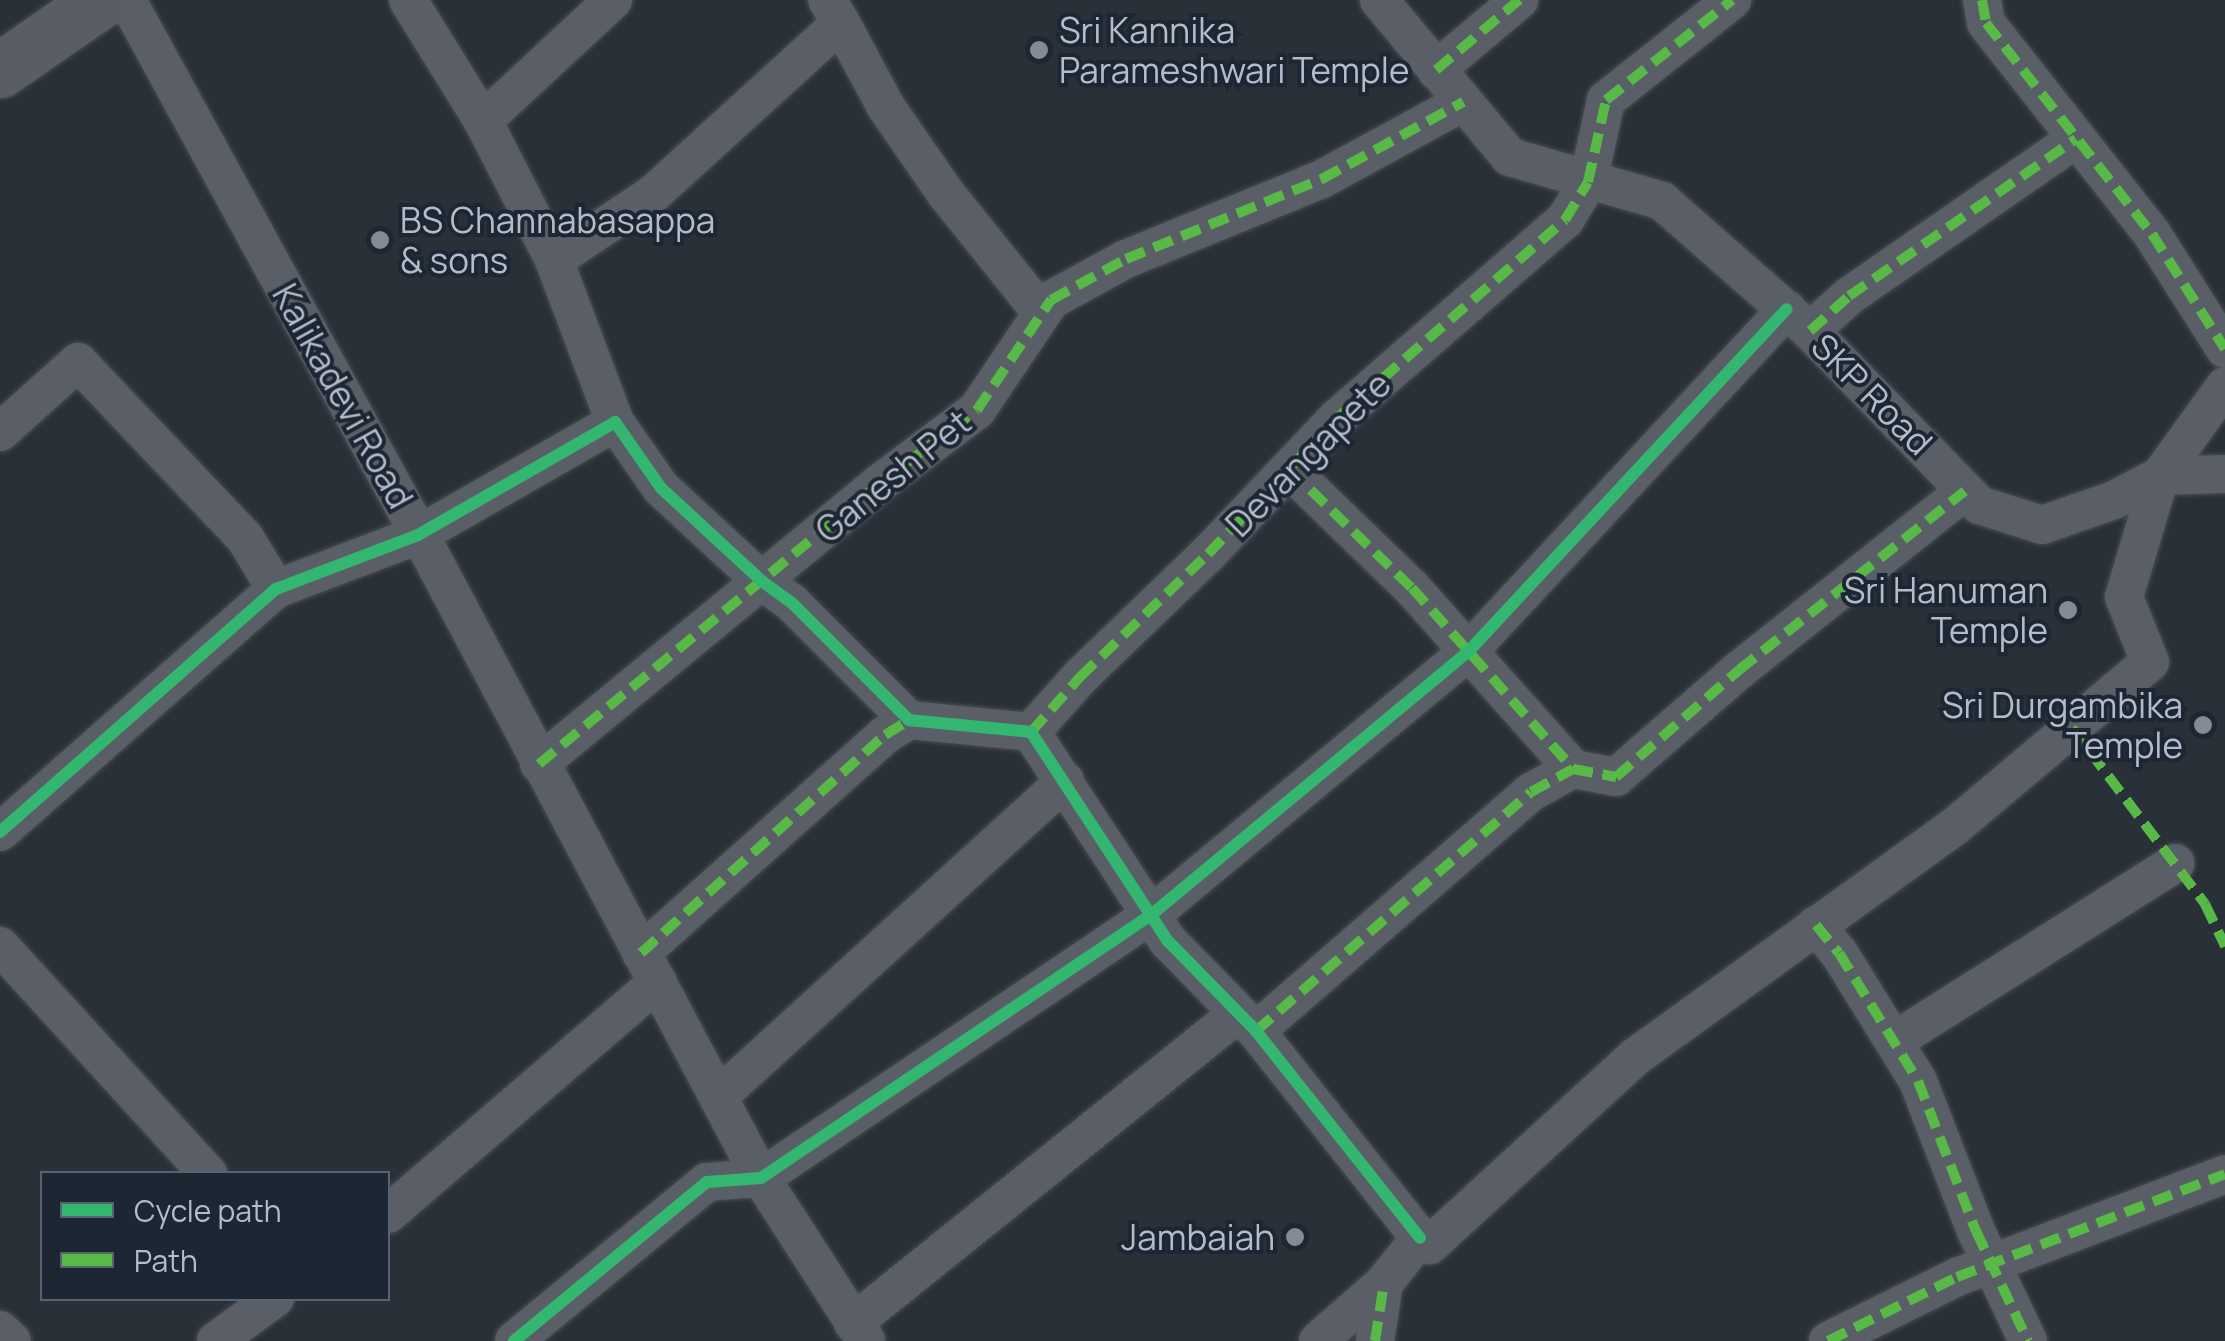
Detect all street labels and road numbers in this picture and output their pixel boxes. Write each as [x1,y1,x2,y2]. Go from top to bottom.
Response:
street label: Kalikadevi Road [264,277,422,515]
street label: SKP Road [1803,325,1941,463]
street label: Devangapete [1217,363,1399,545]
street label: Ganesh Pet [807,401,979,551]

